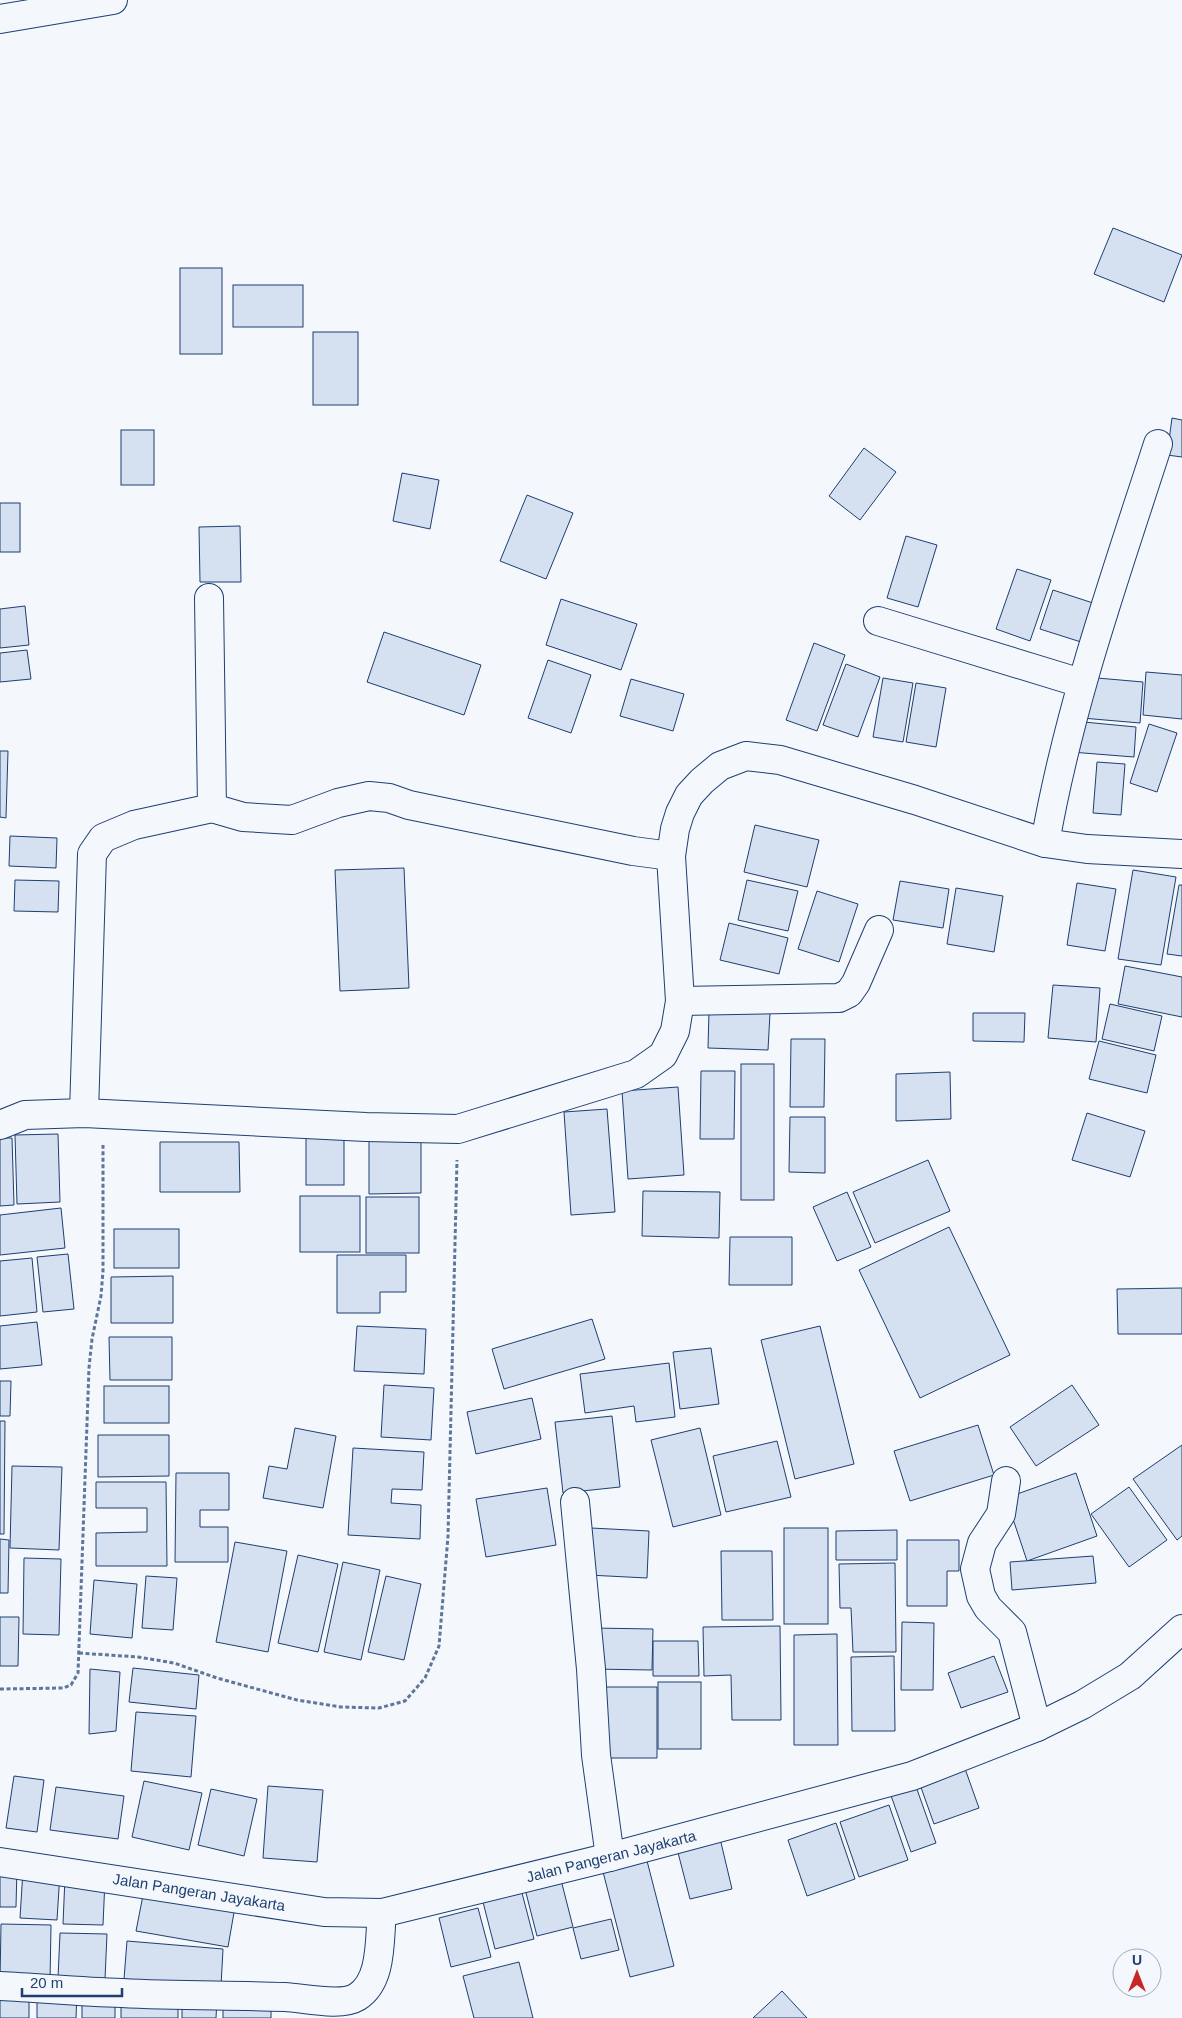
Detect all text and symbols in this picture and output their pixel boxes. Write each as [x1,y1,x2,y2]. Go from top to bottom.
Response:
street label: Jalan Pangeran Jayakarta [524,1827,698,1885]
street label: Jalan Pangeran Jayakarta [112,1870,287,1914]
north arrow [1112,1948,1162,1998]
text: U [1132,1952,1142,1968]
scale bar [22,1966,122,1998]
text: 20 m [30,1974,63,1991]

